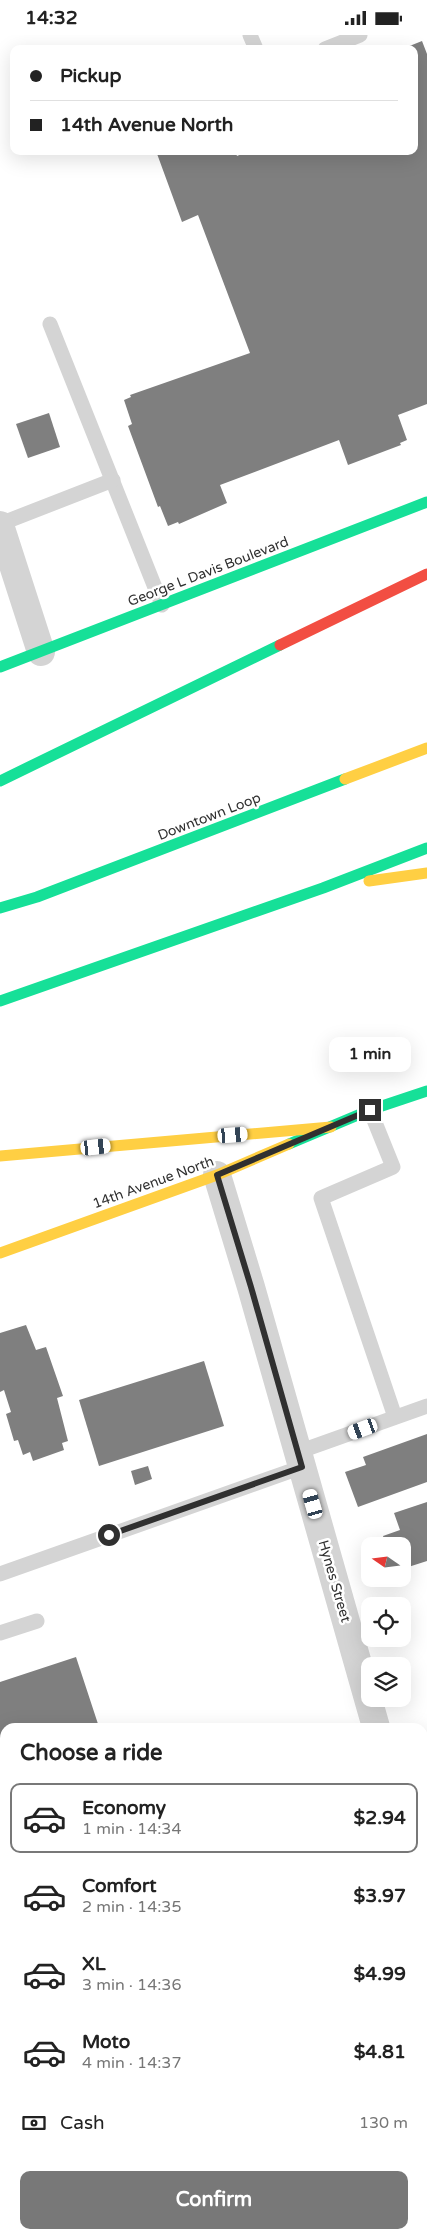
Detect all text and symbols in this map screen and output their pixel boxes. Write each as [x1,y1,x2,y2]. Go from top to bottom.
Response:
text: 14:32 [25,7,78,29]
text: Pickup [60,65,121,87]
text: 14th Avenue North [60,114,233,136]
street label: George L Davis Boulevard [125,533,291,610]
street label: Downtown Loop [155,789,263,844]
callout: 1 min [329,1037,411,1073]
text: 1 min [349,1044,391,1064]
route end [359,1099,381,1121]
car [217,1126,248,1144]
car [80,1138,111,1156]
street label: 14th Avenue North [90,1153,216,1212]
car [346,1417,379,1441]
car [301,1488,324,1520]
route start [98,1524,120,1546]
north arrow [361,1537,411,1587]
map controls [361,1537,411,1707]
street label: Hynes Street [315,1538,355,1625]
button: locate [361,1597,411,1647]
button: layers [361,1657,411,1707]
text: Choose a ride [20,1740,163,1766]
icon: car [22,1796,67,1841]
text: Economy [82,1797,166,1819]
text: $2.94 [354,1807,406,1829]
text: 1 min · 14:34 [82,1819,181,1839]
icon: car [22,1874,67,1919]
text: Comfort [82,1875,156,1897]
text: $3.97 [354,1885,406,1907]
text: 2 min · 14:35 [82,1897,181,1917]
icon: car [22,1952,67,1997]
text: XL [82,1953,106,1975]
text: $4.99 [354,1963,406,1985]
text: 3 min · 14:36 [82,1975,181,1995]
icon: car [22,2030,67,2075]
text: Moto [82,2031,130,2053]
text: $4.81 [354,2041,406,2063]
text: 4 min · 14:37 [82,2053,181,2073]
icon: cash [20,2109,48,2137]
text: Cash [60,2112,105,2134]
text: 130 m [359,2113,408,2133]
button: Confirm [20,2171,408,2229]

